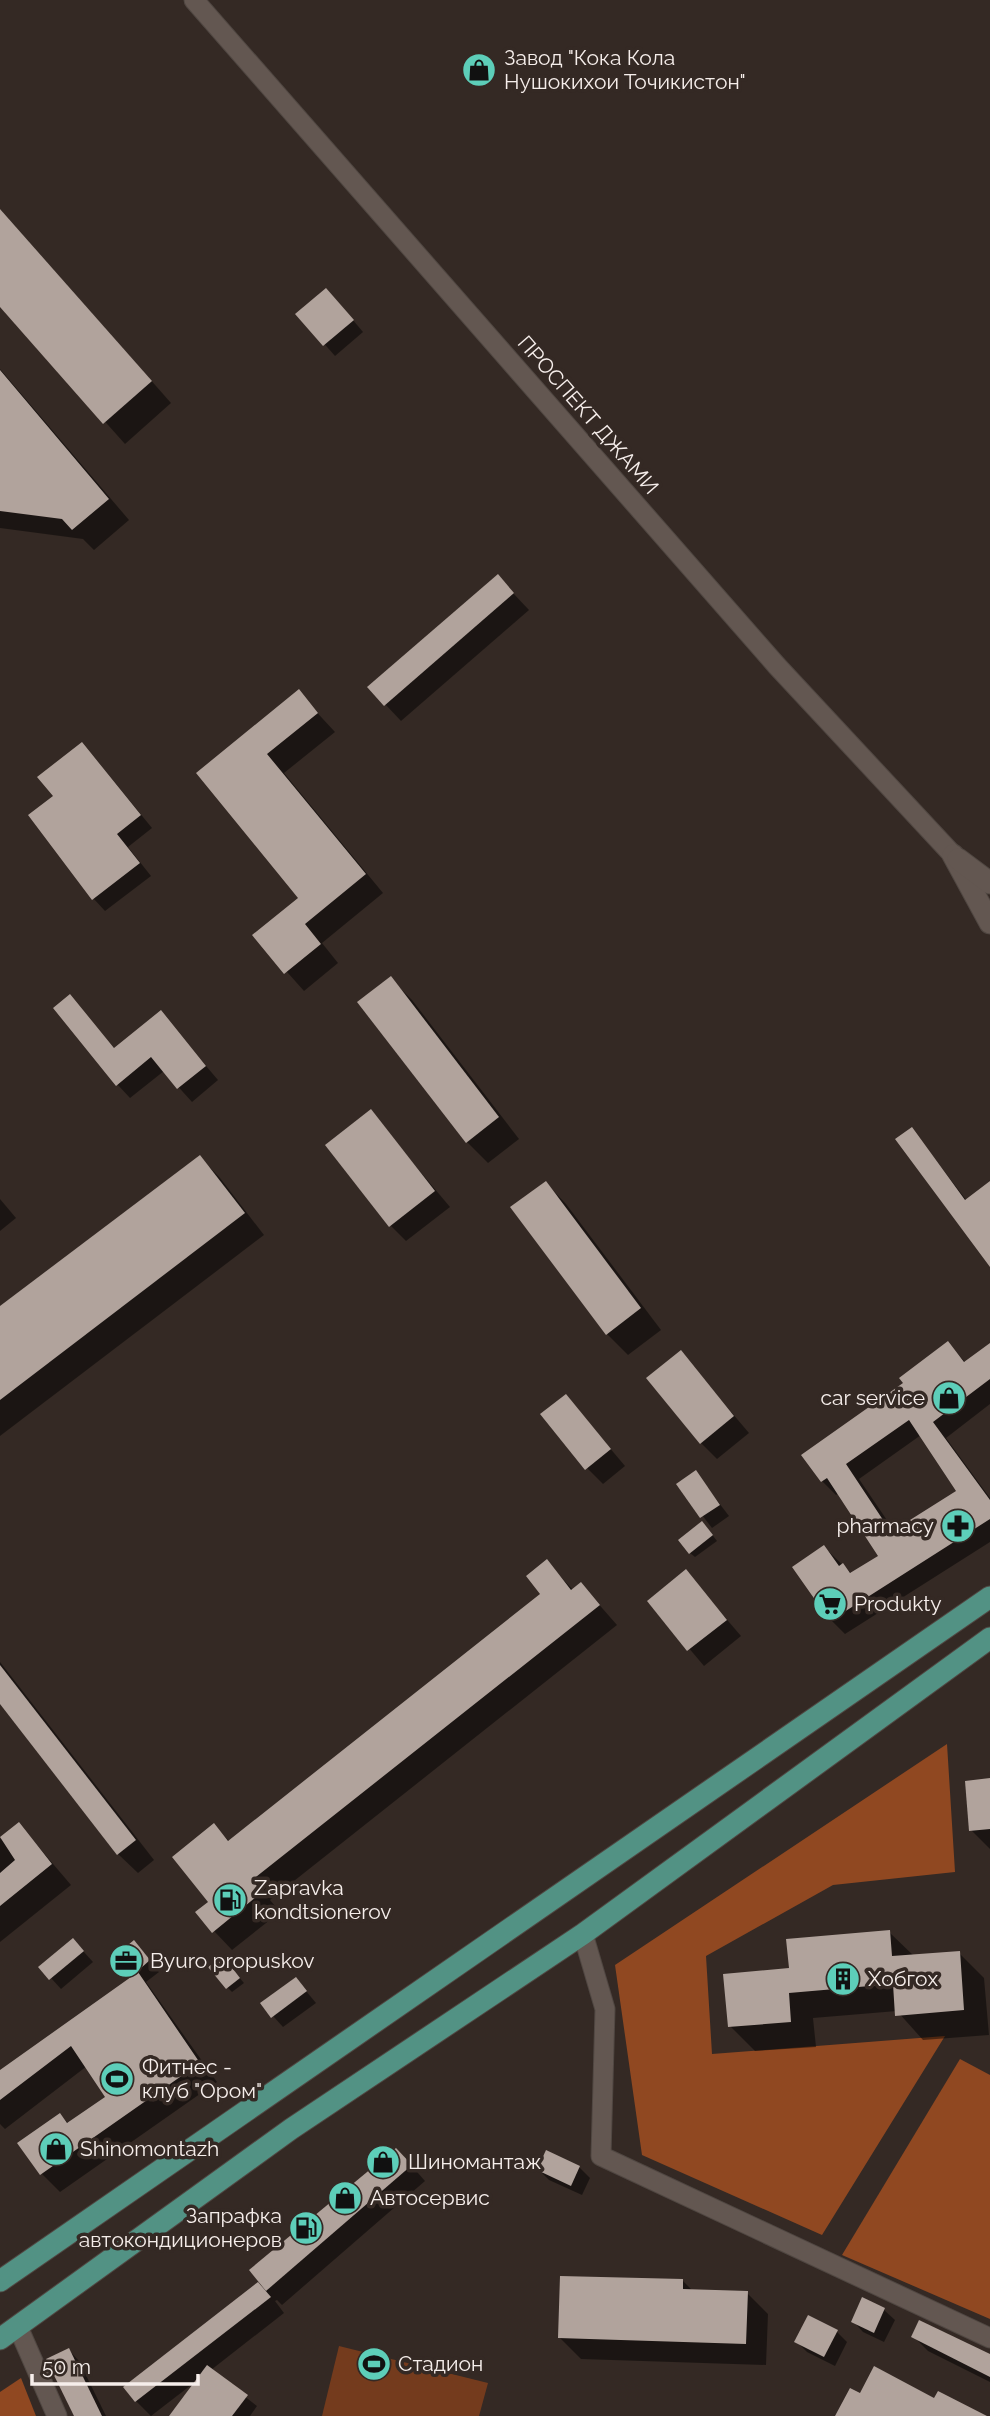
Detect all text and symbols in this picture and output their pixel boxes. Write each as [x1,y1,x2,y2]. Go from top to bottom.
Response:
place label: Завод "Кока Кола Нушокихои Точикистон" [504,45,746,94]
shop icon: Завод "Кока Кола Нушокихои Точикистон" [460,51,498,89]
street label: ПРОСПЕКТ ДЖАМИ [513,330,664,499]
shop icon: car service [930,1379,968,1417]
place label: car service [820,1385,925,1410]
pharmacy icon: pharmacy [939,1507,977,1545]
place label: pharmacy [837,1513,934,1538]
supermarket icon: Produkty [811,1585,849,1623]
place label: Produkty [854,1591,942,1616]
place label: Zapravka kondtsionerov [254,1875,392,1924]
fuel station icon: Zapravka kondtsionerov [211,1881,249,1919]
office icon: Byuro propuskov [107,1942,145,1980]
place label: Byuro propuskov [150,1948,315,1973]
building icon: Хобгох [824,1960,862,1998]
place label: Хобгох [868,1966,939,1991]
place label: Фитнес - клуб "Ором" [142,2054,262,2103]
sports icon: Фитнес - клуб "Ором" [98,2060,136,2098]
shop icon: Shinomontazh [37,2130,75,2168]
place label: Shinomontazh [80,2136,219,2161]
shop icon: Шиномантаж [364,2143,402,2181]
place label: Шиномантаж [408,2149,542,2174]
shop icon: Автосервис [326,2179,364,2217]
place label: Автосервис [370,2185,490,2210]
place label: Запрафка автокондиционеров [79,2203,282,2252]
fuel station icon: Запрафка автокондиционеров [287,2209,325,2247]
scale bar [32,2342,198,2386]
sports icon: Стадион [355,2345,393,2383]
place label: Стадион [398,2351,483,2376]
text: 50 m [42,2354,91,2379]

